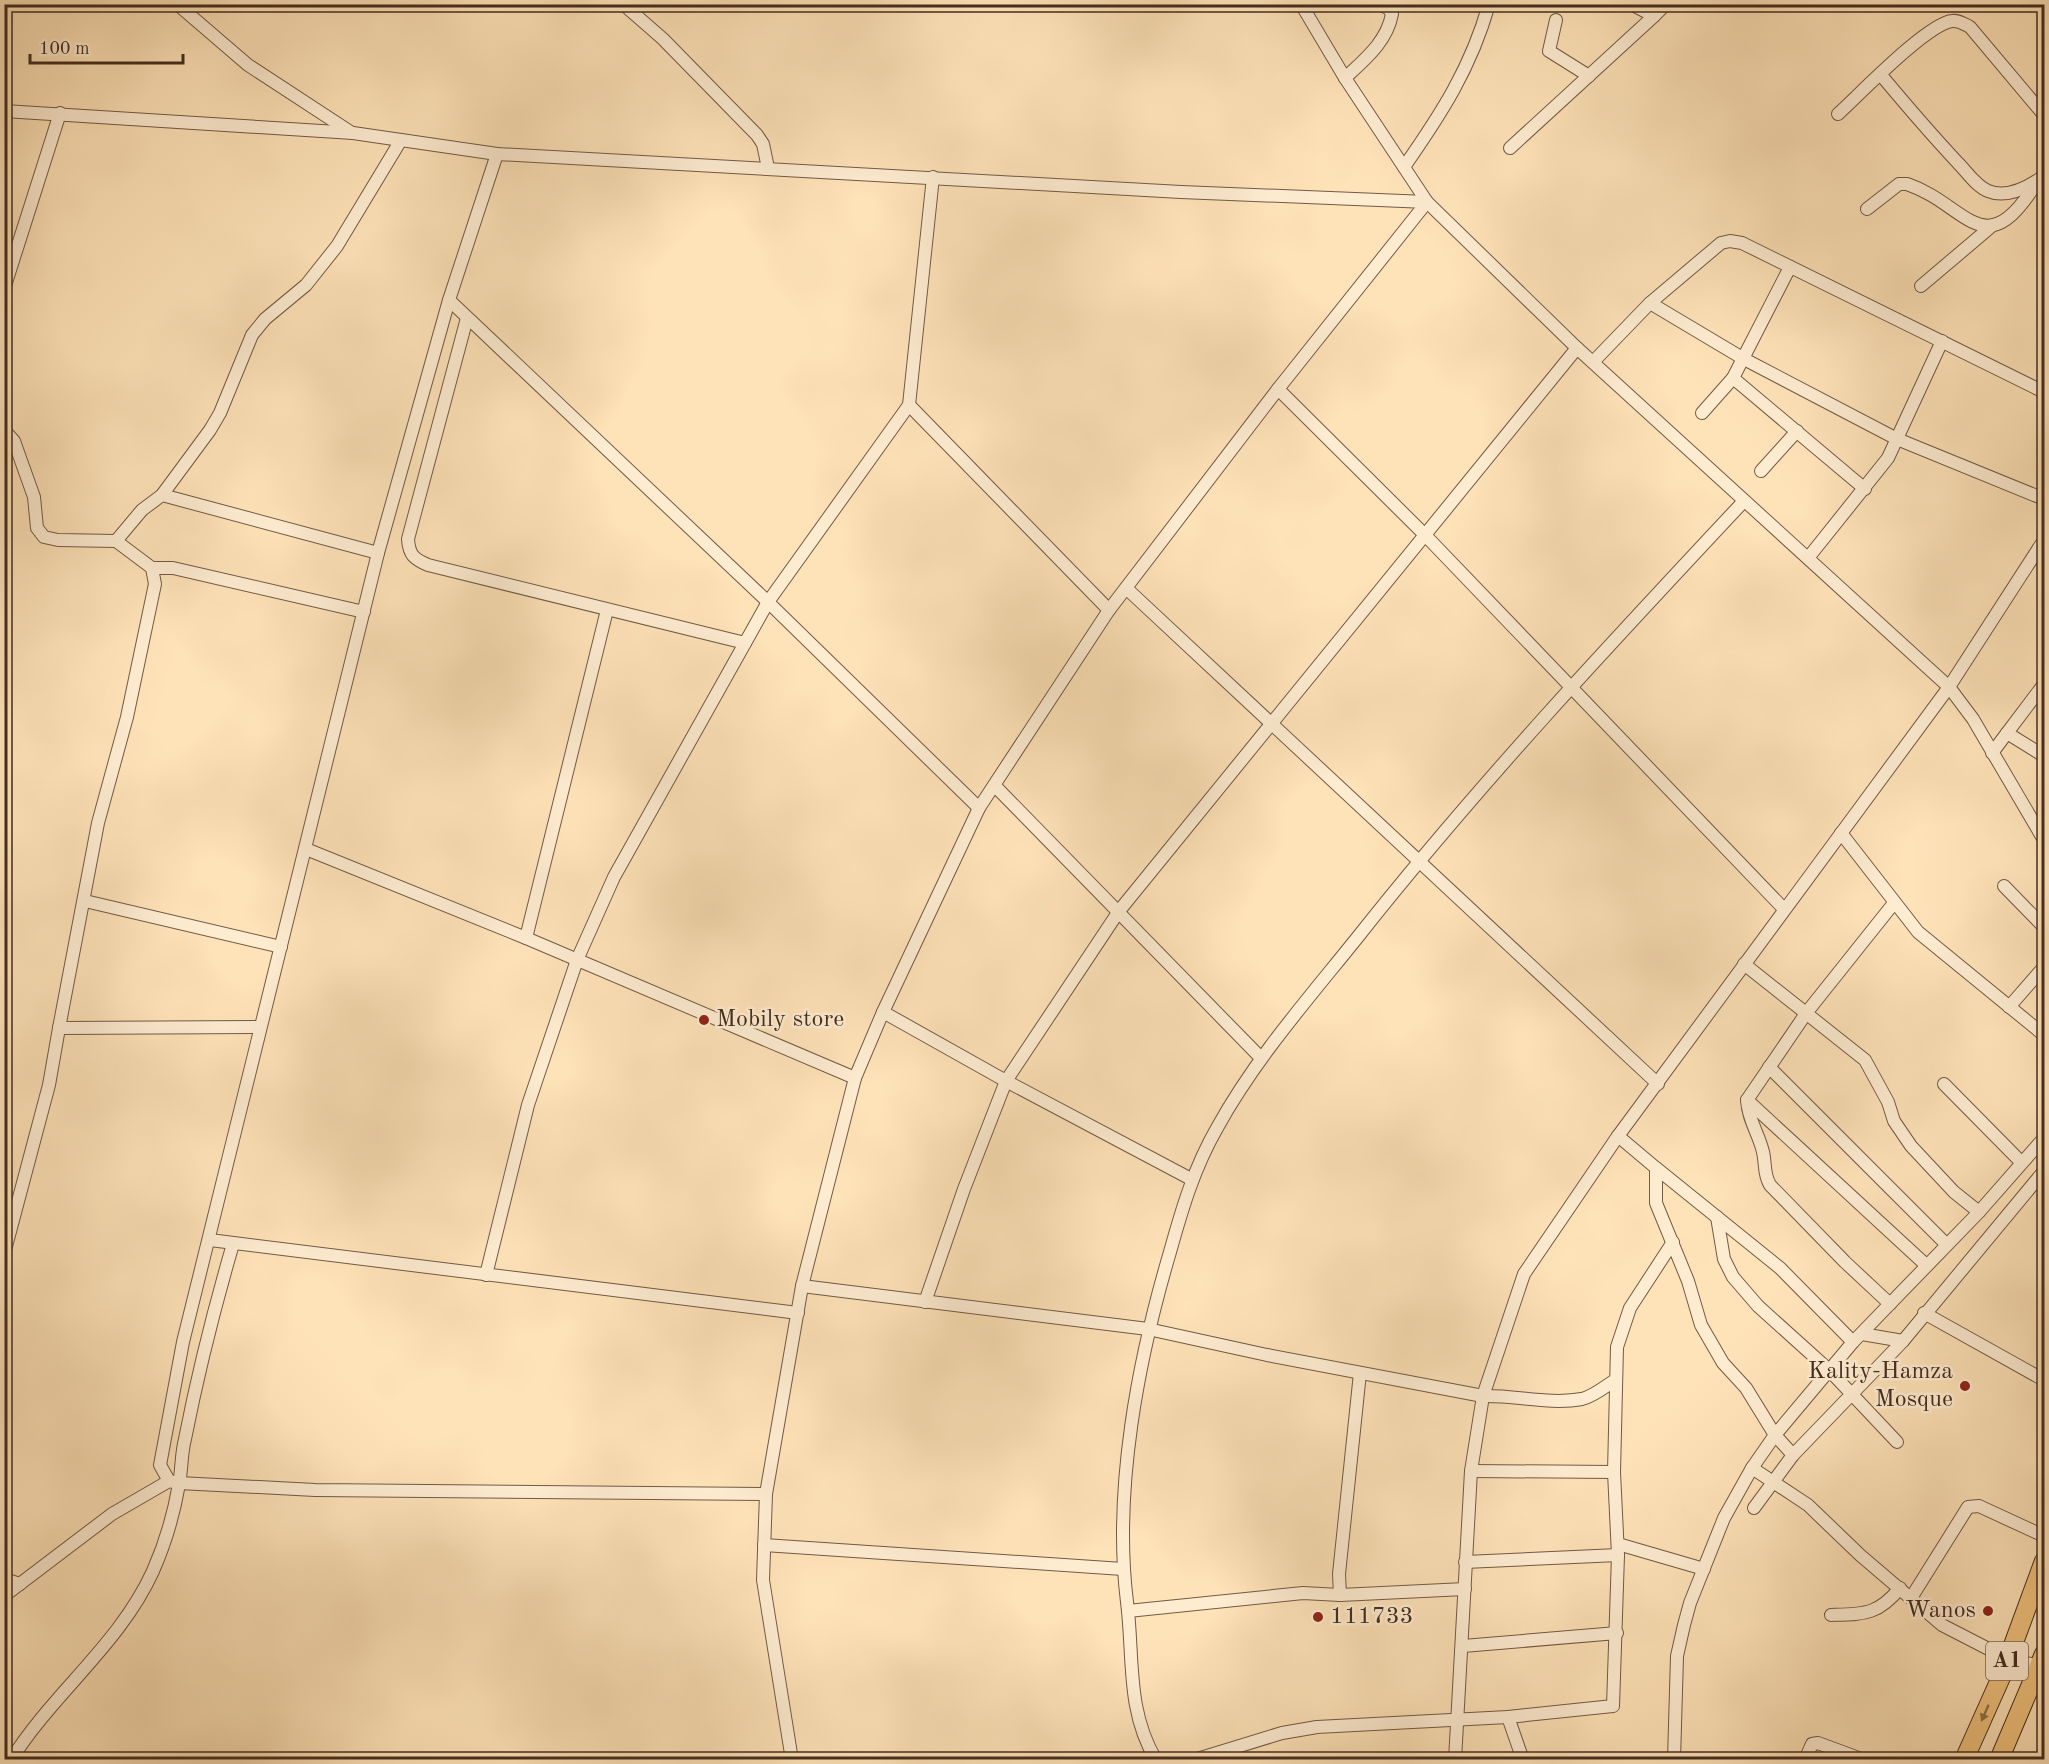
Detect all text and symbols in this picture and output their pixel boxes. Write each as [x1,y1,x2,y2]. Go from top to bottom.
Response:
scale bar [30,27,183,65]
text: 100 m [39,40,90,58]
place label: Mobily store [716,1008,844,1032]
marker: Mobily store [697,1013,711,1027]
place label: Kality-Hamza Mosque [1808,1360,1953,1412]
marker: Kality-Hamza Mosque [1958,1379,1972,1393]
place label: Wanos [1905,1599,1976,1623]
marker: Wanos [1981,1604,1995,1618]
place label: 111733 [1330,1605,1414,1629]
marker: 111733 [1311,1610,1325,1624]
road number: A1 [1986,1642,2028,1680]
one-way arrow [1980,1705,1990,1723]

